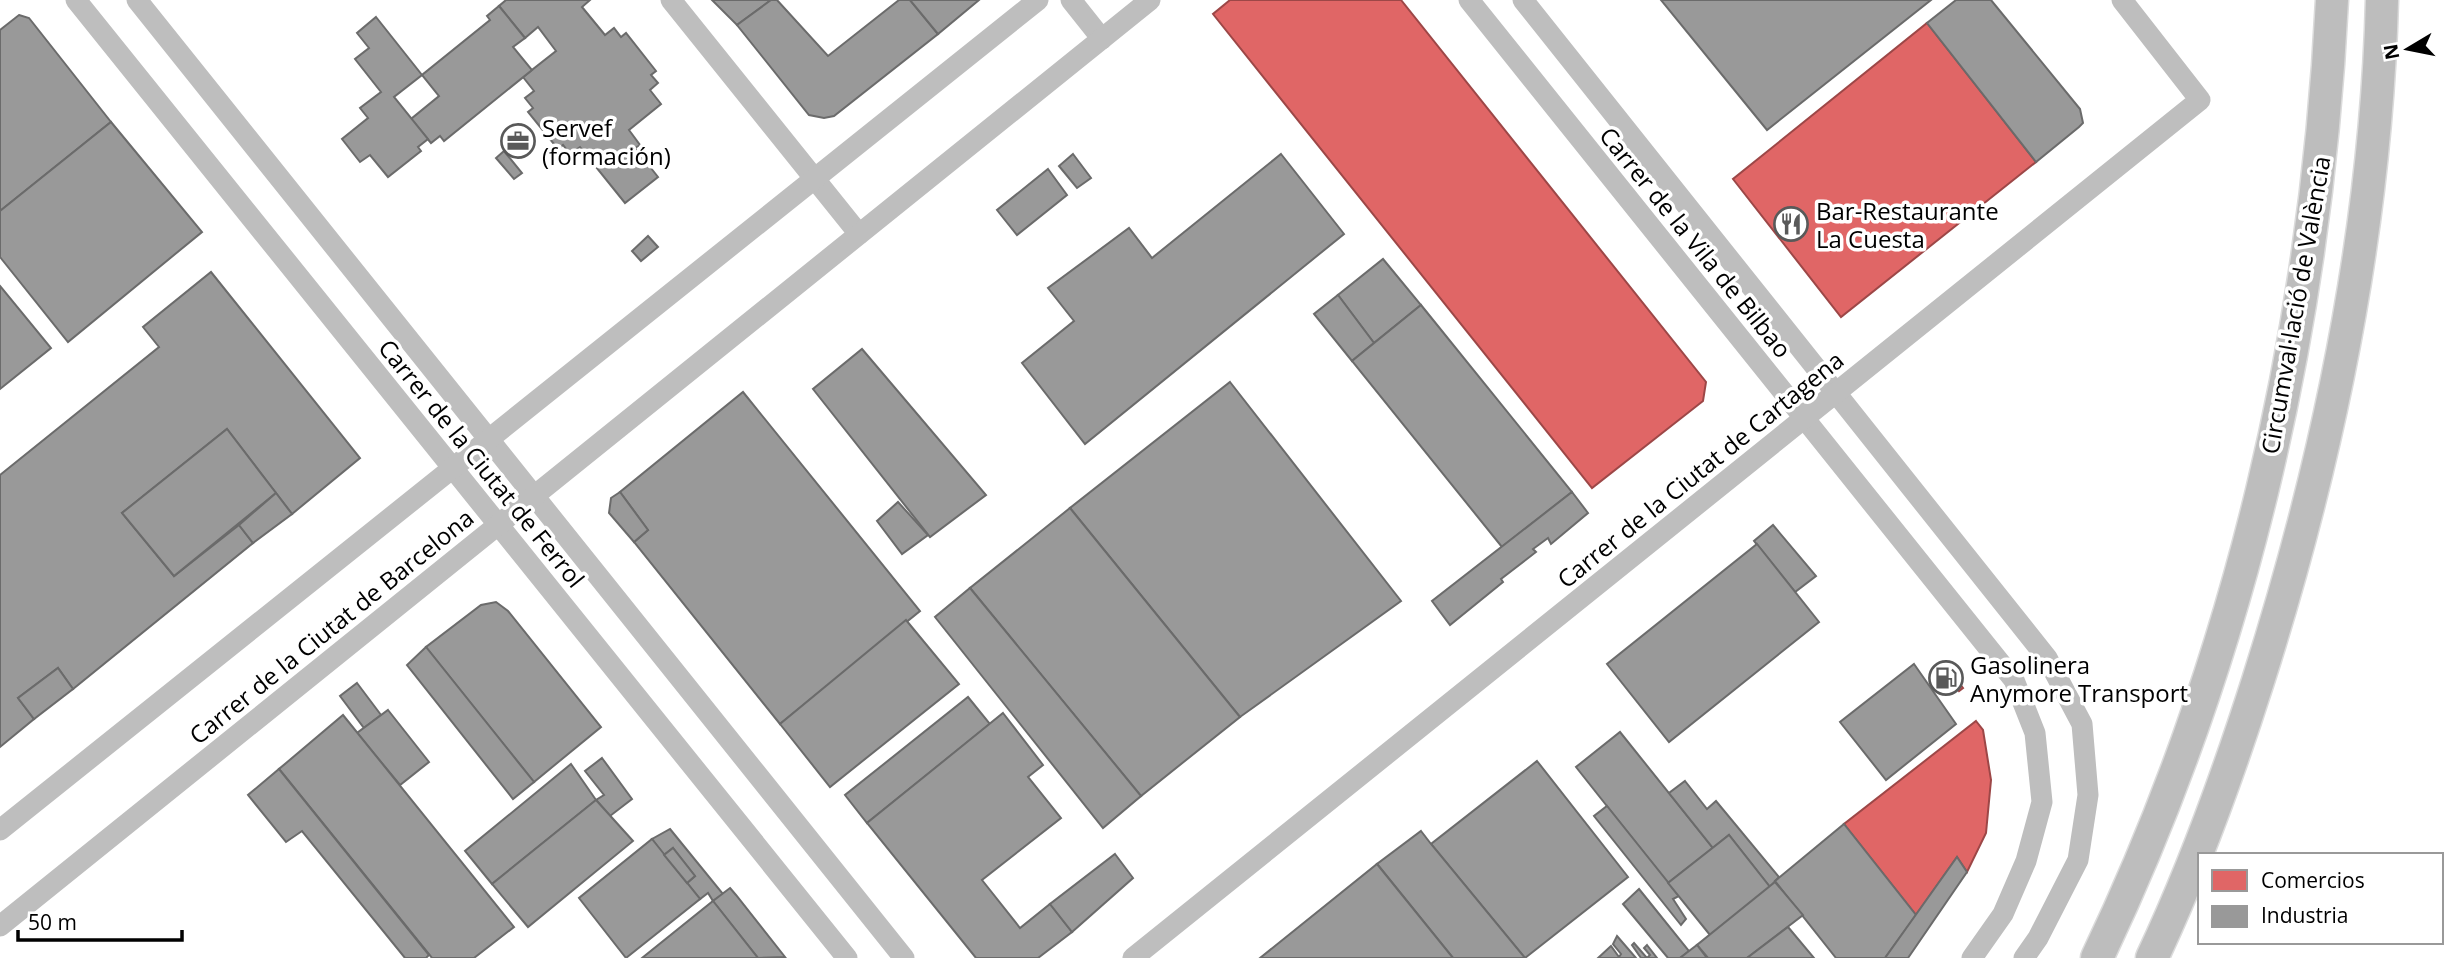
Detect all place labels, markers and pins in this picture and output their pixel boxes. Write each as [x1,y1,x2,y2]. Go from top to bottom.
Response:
place label: Servef (formación) [542,111,671,172]
office icon: Servef (formación) [499,122,537,160]
place label: Bar-Restaurante La Cuesta [1816,194,1999,255]
restaurant icon: Bar-Restaurante La Cuesta [1772,205,1810,243]
place label: Gasolinera Anymore Transport [1970,648,2188,709]
fuel station icon: Gasolinera Anymore Transport [1927,659,1965,697]

